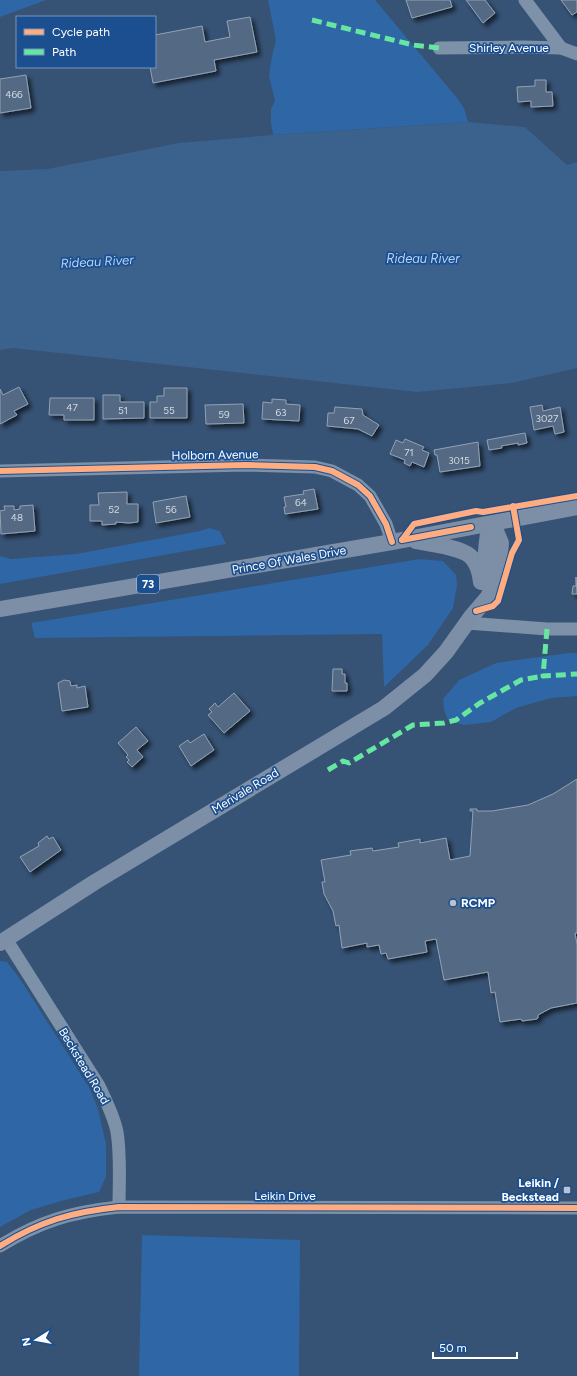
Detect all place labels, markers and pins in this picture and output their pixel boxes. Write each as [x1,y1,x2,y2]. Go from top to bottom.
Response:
place label: RCMP [461,896,496,910]
marker: RCMP [448,898,458,908]
place label: Leikin / Beckstead [502,1176,559,1204]
marker: Leikin / Beckstead [562,1185,572,1195]

